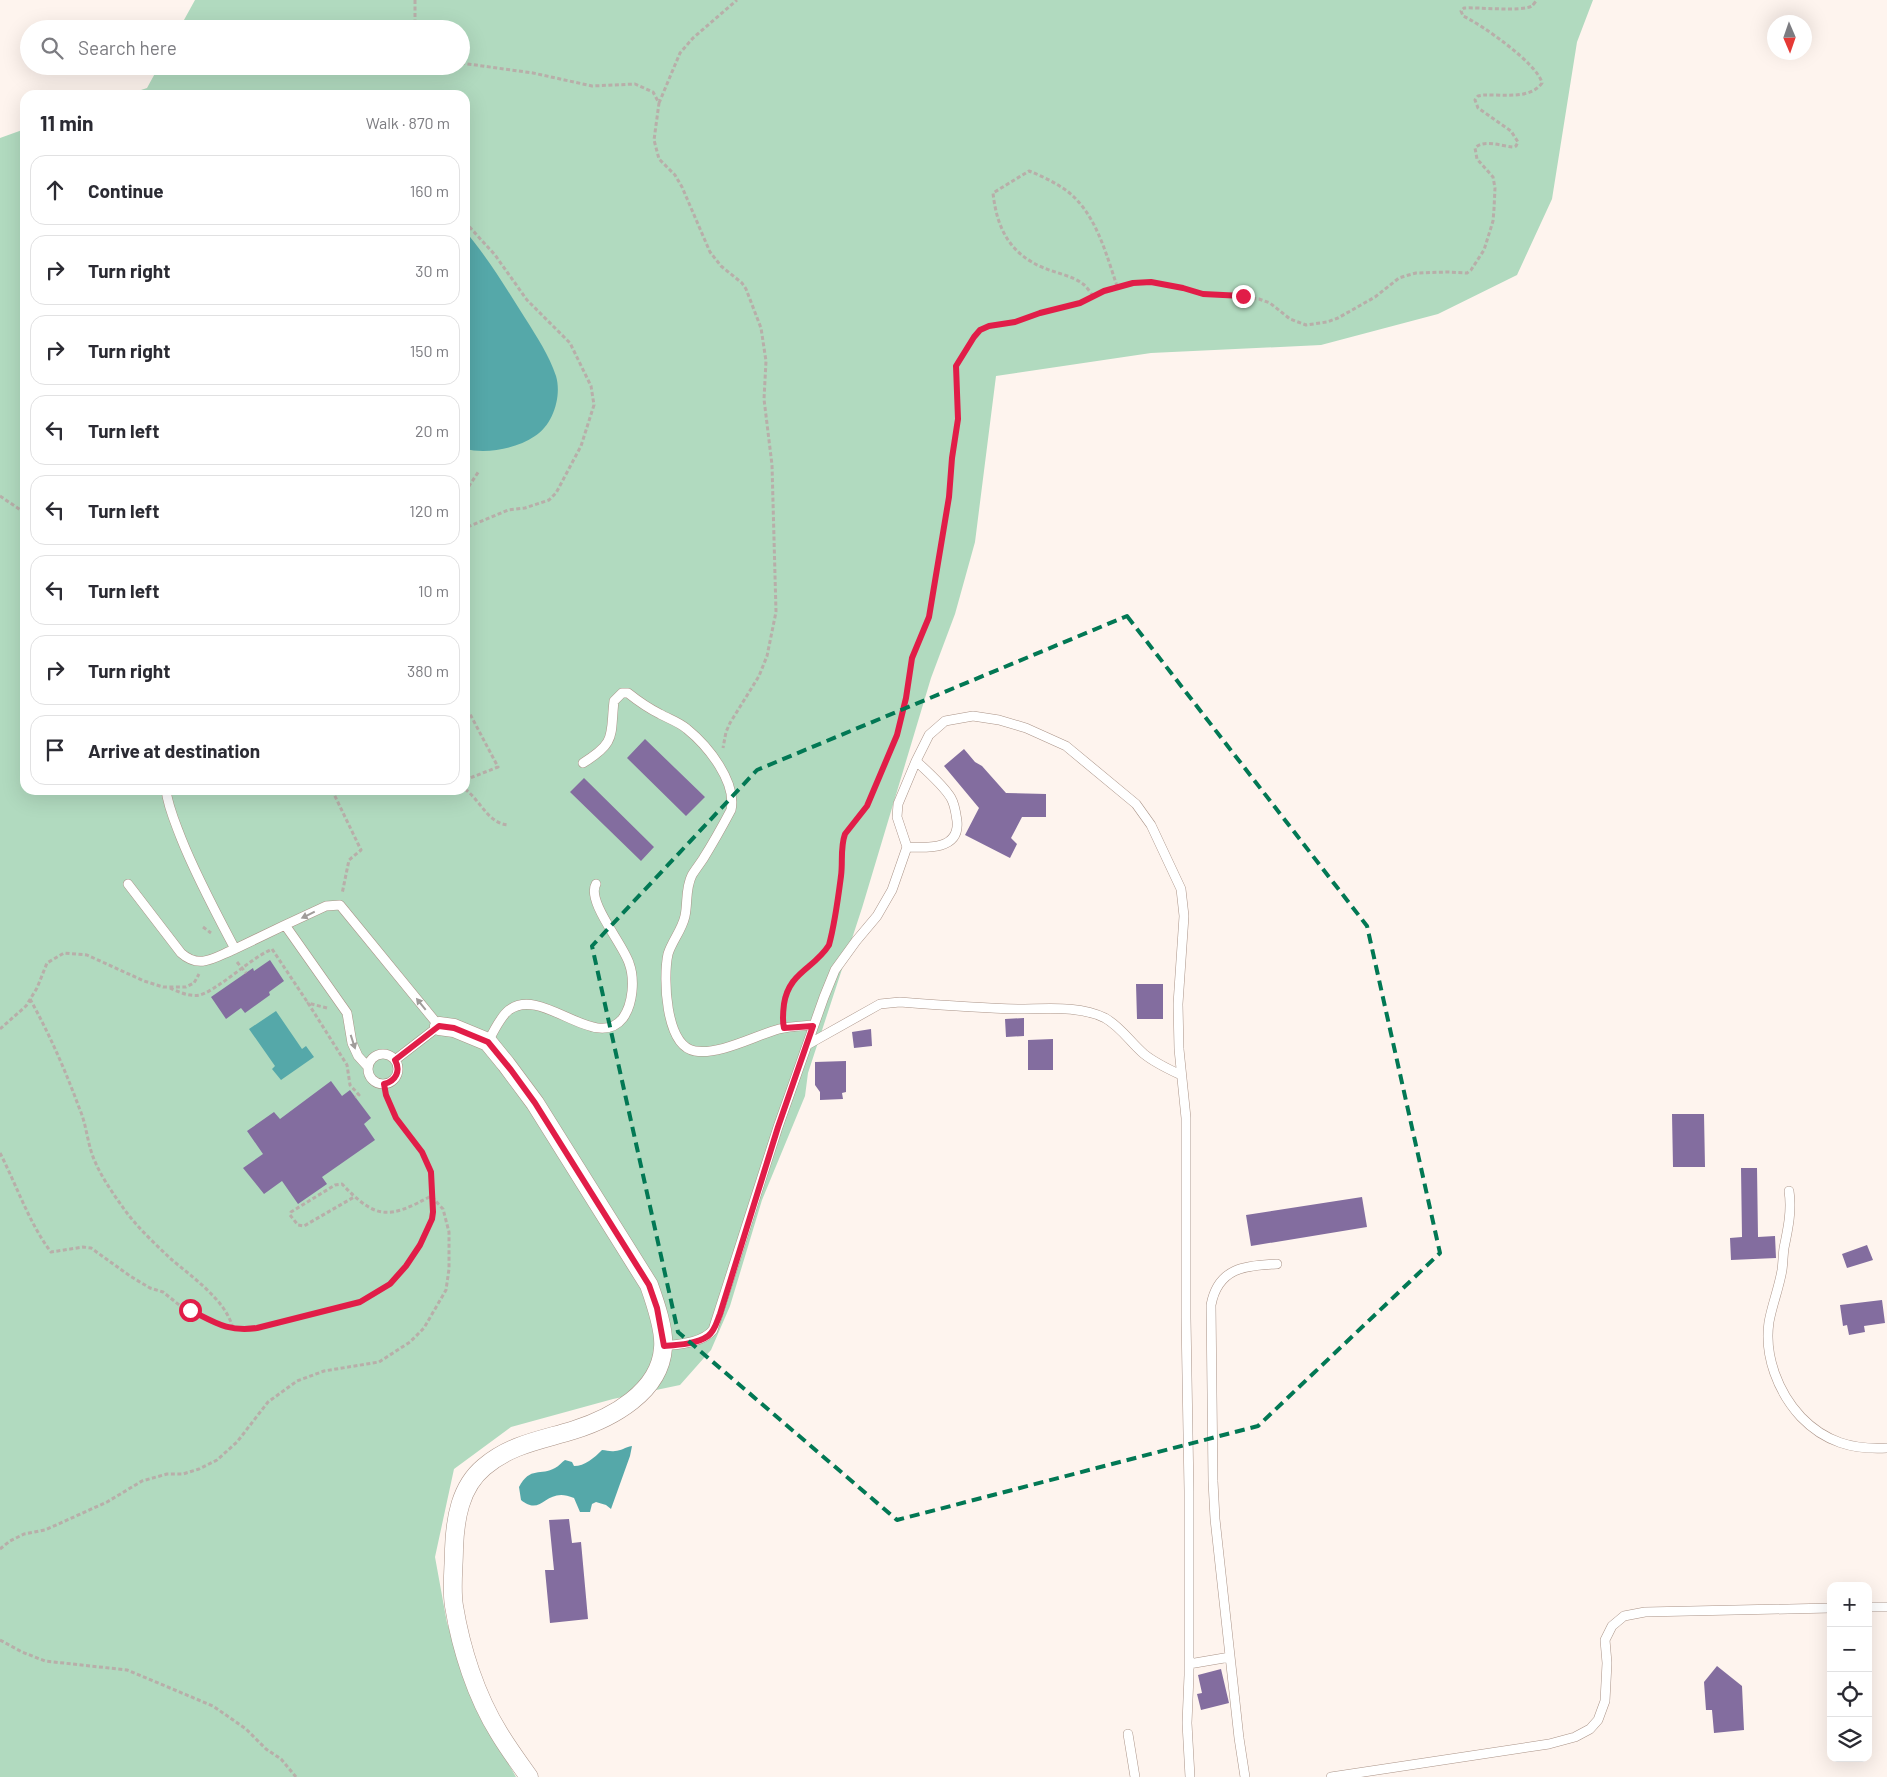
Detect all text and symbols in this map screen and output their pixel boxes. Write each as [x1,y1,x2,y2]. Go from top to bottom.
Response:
north arrow [1767,15,1812,60]
search box [20,20,470,75]
icon: search [38,34,66,62]
text: Search here [78,36,177,59]
text: 11 min [40,110,94,135]
text: Walk · 870 m [366,113,450,132]
icon: ahead [41,176,69,204]
text: Continue [88,179,164,202]
text: 160 m [410,181,449,200]
icon: right [41,256,69,284]
text: Turn right [88,259,170,282]
text: 30 m [415,261,449,280]
route end [1232,285,1255,308]
icon: right [41,336,69,364]
text: Turn right [88,339,170,362]
text: 150 m [410,341,449,360]
icon: left [41,416,69,444]
text: Turn left [88,419,159,442]
text: 20 m [415,421,449,440]
icon: left [41,496,69,524]
text: Turn left [88,499,159,522]
text: 120 m [409,501,449,520]
icon: left [41,576,69,604]
text: Turn left [88,579,159,602]
text: 10 m [418,581,449,600]
icon: right [41,656,69,684]
text: Turn right [88,659,170,682]
text: 380 m [407,661,449,680]
icon: arrive [41,736,69,764]
text: Arrive at destination [88,739,260,762]
one-way arrow [301,911,315,919]
one-way arrow [416,998,427,1011]
one-way arrow [350,1035,358,1050]
route start [179,1299,202,1322]
map controls [1827,1582,1872,1762]
button: + [1827,1582,1872,1627]
button: − [1827,1627,1872,1672]
button: locate [1827,1672,1872,1717]
button: layers [1827,1717,1872,1762]

